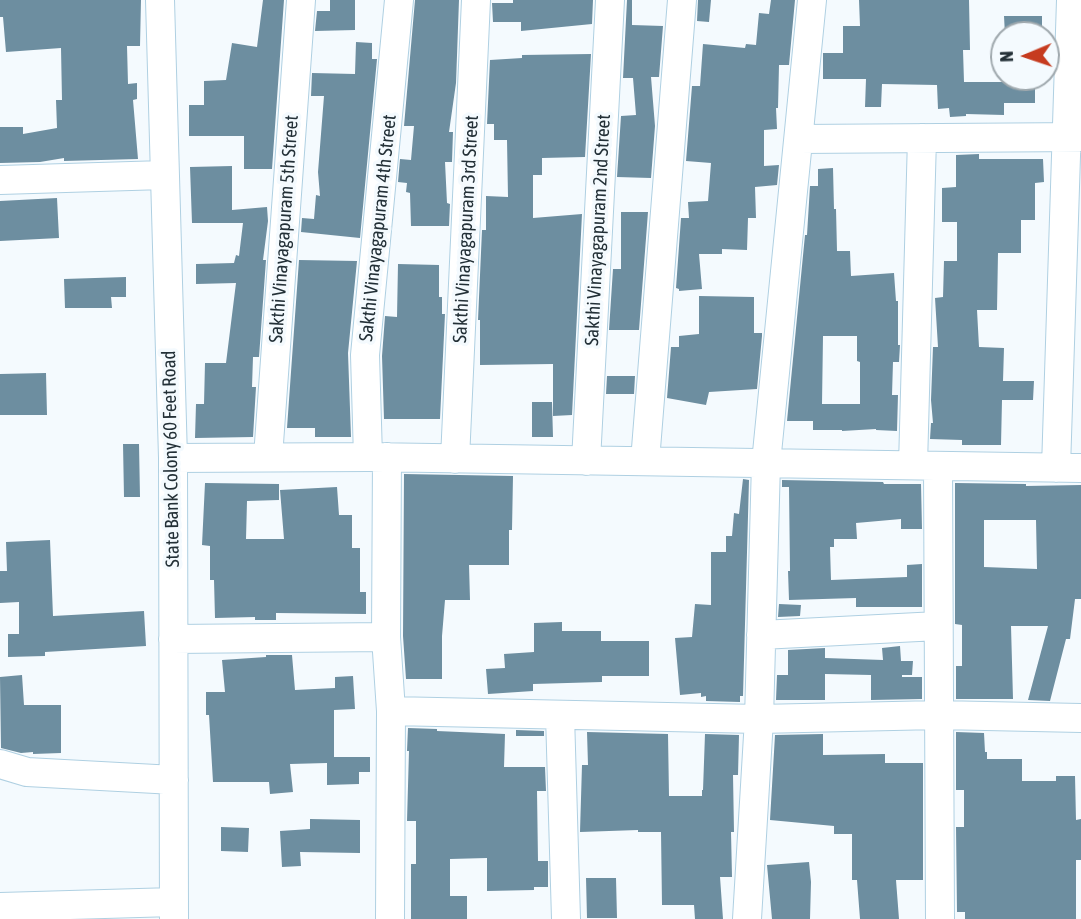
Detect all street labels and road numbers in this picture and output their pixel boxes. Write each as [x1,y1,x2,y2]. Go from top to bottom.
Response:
street label: Sakthi Vinayagapuram 4th Street [355,113,401,343]
street label: Sakthi Vinayagapuram 5th Street [265,114,303,344]
street label: Sakthi Vinayagapuram 2nd Street [581,114,615,346]
street label: Sakthi Vinayagapuram 3rd Street [449,115,483,343]
street label: State Bank Colony 60 Feet Road [158,350,184,568]

